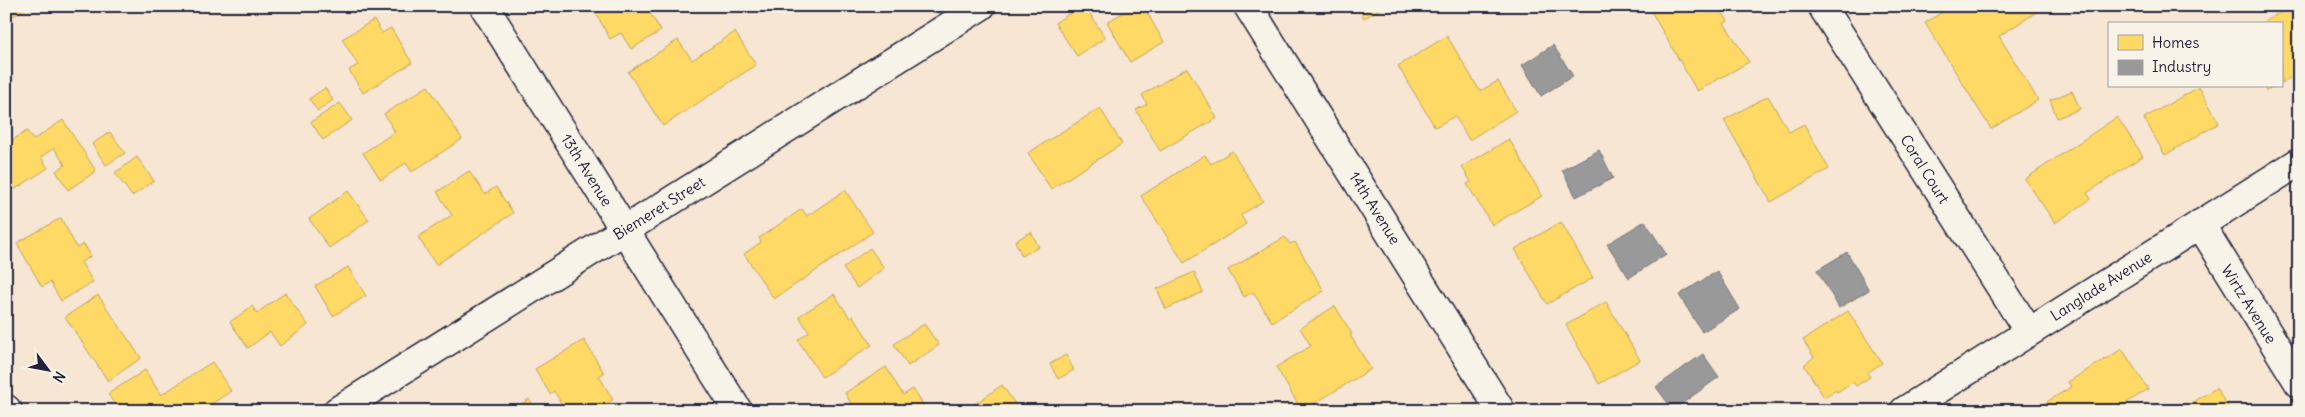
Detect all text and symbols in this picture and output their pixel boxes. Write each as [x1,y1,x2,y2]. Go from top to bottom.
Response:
legend [2108,22,2282,88]
text: Homes [2152,33,2199,52]
text: Industry [2152,57,2211,76]
street label: 13th Avenue [557,130,617,210]
street label: Coral Court [1896,131,1954,207]
street label: 14th Avenue [1345,168,1405,248]
street label: Biemeret Street [609,172,709,244]
street label: Langlade Avenue [2047,247,2155,325]
street label: Wirtz Avenue [2217,261,2281,347]
north arrow [22,344,72,394]
text: N [49,368,69,386]

